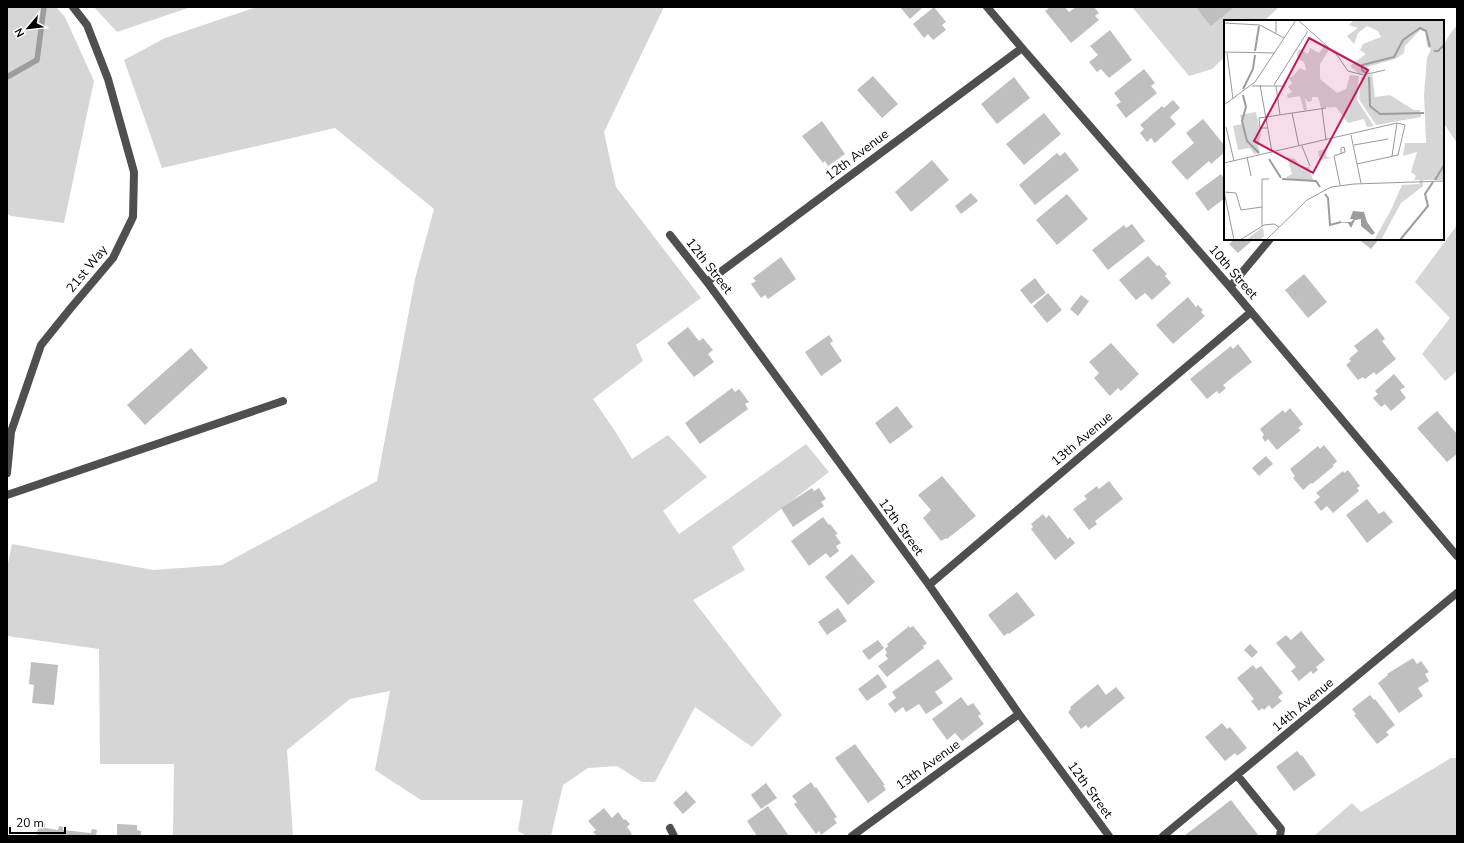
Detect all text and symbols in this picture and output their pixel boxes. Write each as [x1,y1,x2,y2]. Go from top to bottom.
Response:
north arrow [8,8,48,48]
inset map [1224,20,1444,240]
text: N [11,25,28,40]
street label: 12th Avenue [822,125,892,185]
street label: 12th Street [681,234,737,298]
street label: 21st Way [62,241,112,297]
street label: 10th Street [1204,241,1262,303]
street label: 13th Avenue [1047,408,1117,470]
street label: 12th Street [874,495,928,559]
street label: 14th Avenue [1268,674,1338,736]
street label: 13th Avenue [892,736,964,794]
street label: 12th Street [1063,758,1117,822]
scale bar [10,809,65,835]
text: 20 m [16,815,44,831]

